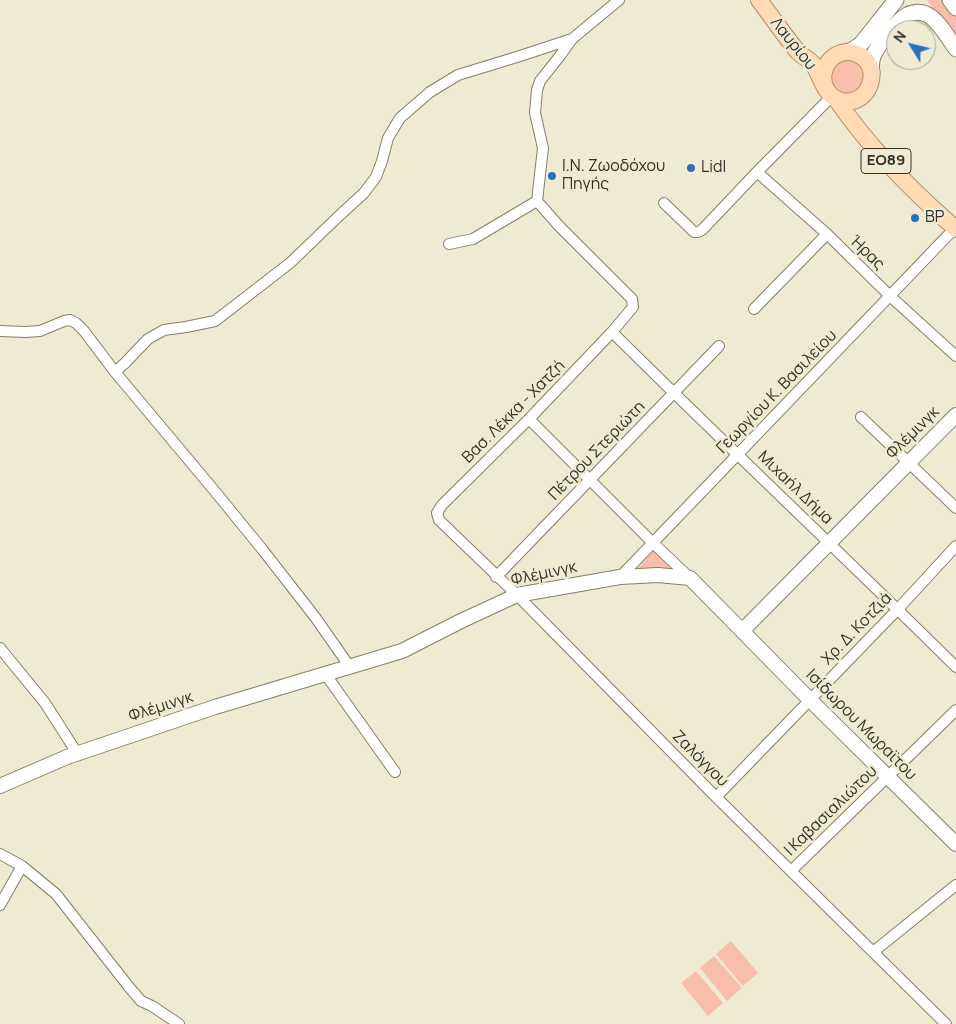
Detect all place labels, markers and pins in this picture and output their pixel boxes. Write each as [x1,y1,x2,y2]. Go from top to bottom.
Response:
place label: Ι.Ν. Ζωοδόχου Πηγής [562,157,665,195]
place label: Lidl [701,158,726,178]
marker: Lidl [685,162,697,174]
marker: Ι.Ν. Ζωοδόχου Πηγής [546,170,558,182]
place label: BP [925,208,944,228]
marker: BP [909,212,921,224]

